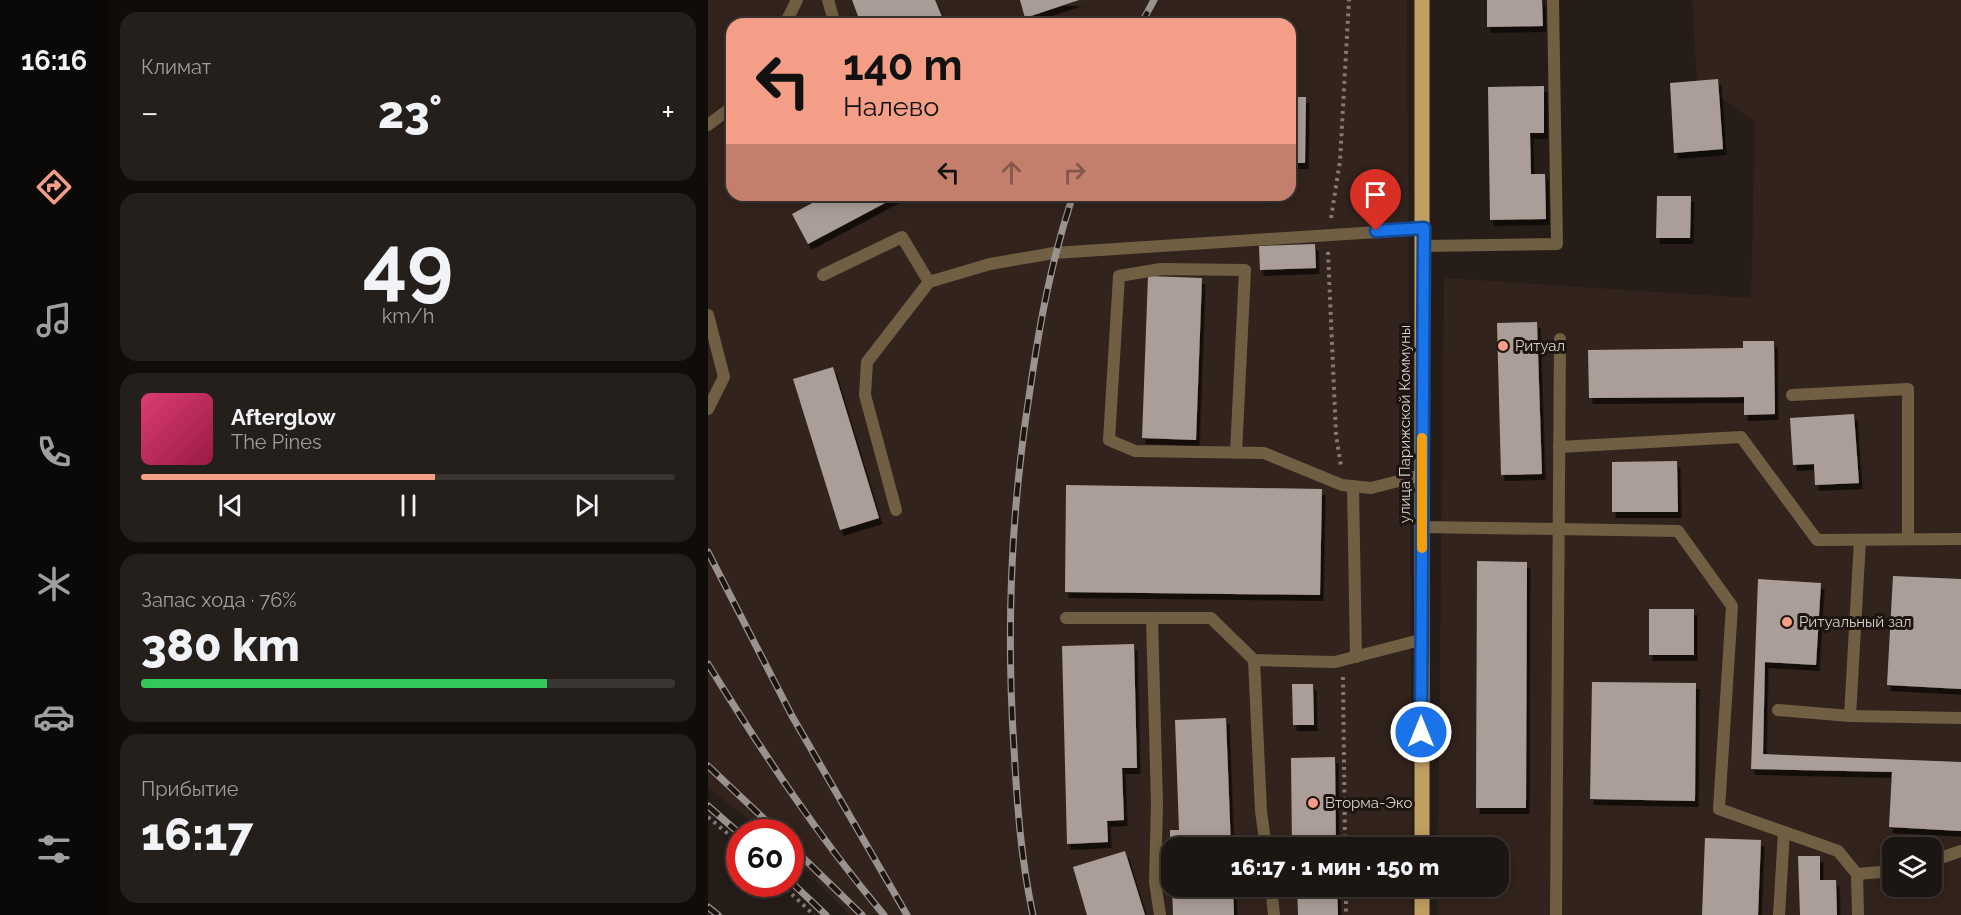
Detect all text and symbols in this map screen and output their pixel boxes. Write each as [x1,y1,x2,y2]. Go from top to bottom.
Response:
text: 140 m [843,41,963,90]
icon: left [744,42,822,120]
text: 16:16 [21,45,87,76]
text: Климат [141,55,211,79]
text: 23° [378,86,442,139]
text: Налево [843,91,939,122]
text: − [141,93,159,132]
text: + [661,93,675,132]
icon: left [932,156,965,189]
icon: ahead [995,156,1028,189]
icon: right [1058,156,1091,189]
icon: directions [33,166,75,208]
pin [1350,169,1401,231]
icon: arrive [1359,178,1392,211]
text: 49 [363,219,453,310]
icon: music [33,299,75,341]
text: km/h [382,304,434,328]
street label: улица Парижской Коммуны [1396,325,1414,523]
place label: Ритуал [1515,337,1565,355]
marker: Ритуал [1496,339,1510,353]
text: Afterglow [231,404,336,430]
text: The Pines [231,430,322,454]
icon: phone [33,431,75,473]
icon: previous [214,489,247,522]
icon: pause [392,489,425,522]
icon: next [570,489,603,522]
icon: climate [33,563,75,605]
text: Запас хода · 76% [141,588,297,612]
place label: Ритуальный зал [1799,613,1912,631]
marker: Ритуальный зал [1780,615,1794,629]
text: 380 km [141,619,300,672]
icon: car [33,696,75,738]
position arrow [1389,700,1453,764]
text: Прибытие [141,777,238,801]
place label: Вторма-Эко [1325,794,1412,812]
marker: Вторма-Эко [1306,796,1320,810]
text: 16:17 [141,808,253,861]
speed limit sign: 60 [726,819,804,897]
icon: filters [33,828,75,870]
map controls [1882,837,1942,897]
button: layers [1882,837,1942,897]
text: 16:17 · 1 мин · 150 m [1231,854,1439,880]

